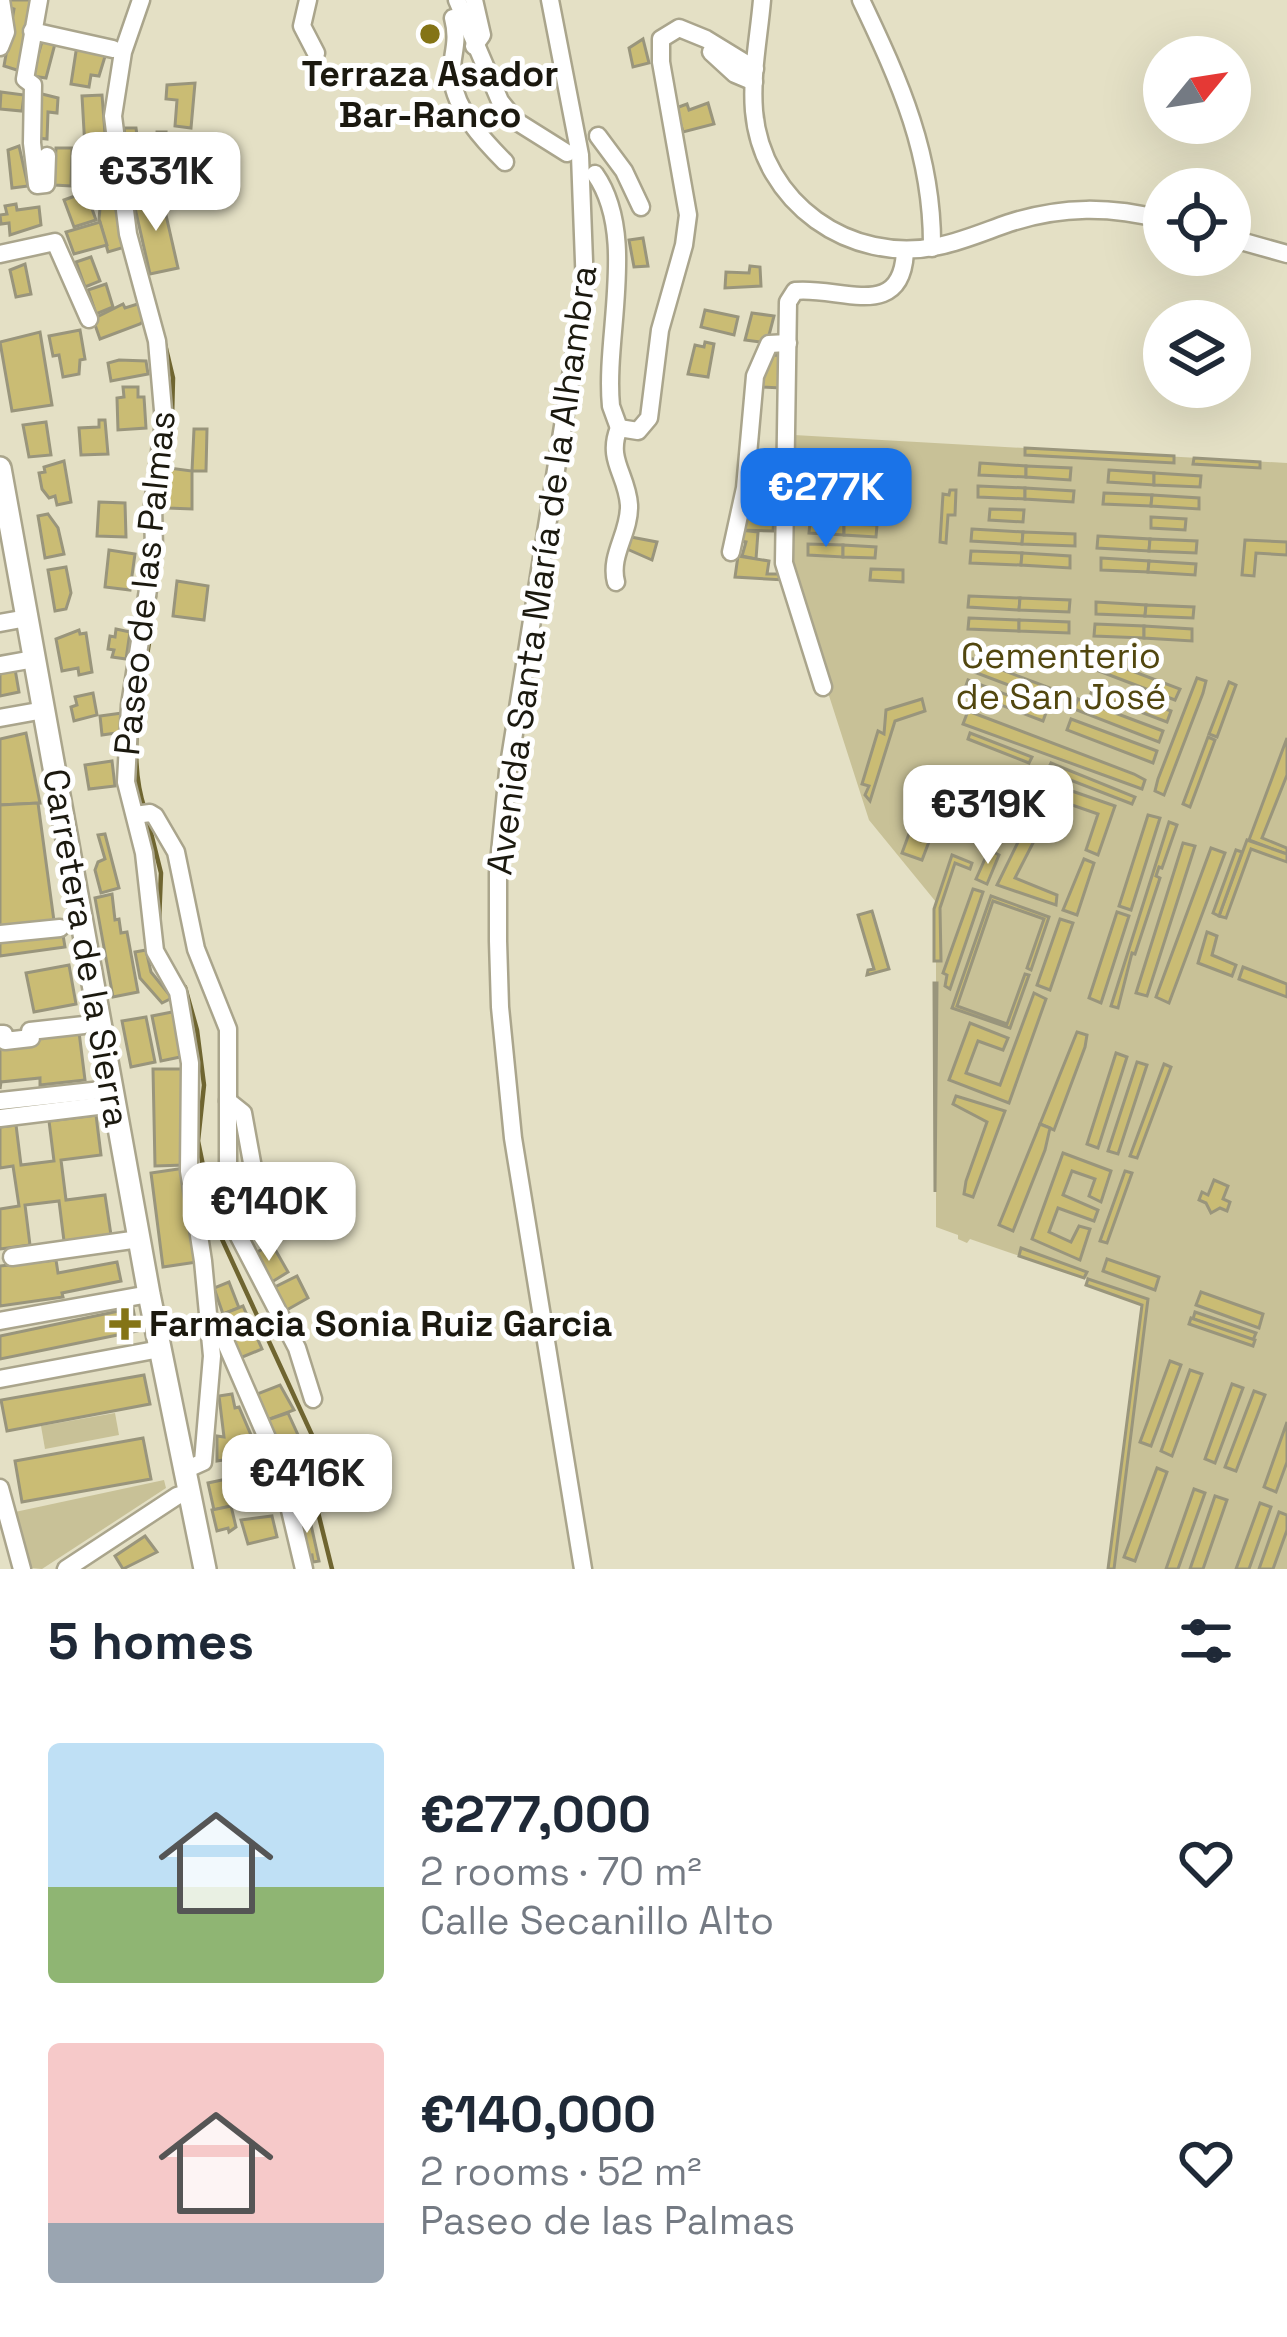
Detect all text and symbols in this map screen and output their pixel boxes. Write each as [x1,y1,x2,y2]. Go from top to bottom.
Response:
marker: Terraza Asador Bar-Ranco [417,21,443,47]
north arrow [1143,36,1251,144]
map controls [1143,36,1251,408]
place label: Terraza Asador Bar-Ranco [302,51,558,138]
pin: €331K [72,132,240,234]
text: €331K [98,146,214,195]
button: locate [1143,168,1251,276]
street label: Avenida Santa María de la Alhambra [476,262,608,878]
button: layers [1143,300,1251,408]
street label: Paseo de las Palmas [104,408,186,758]
pin: €277K [742,448,910,550]
text: €277K [768,462,884,511]
park label: Cementerio de San José [956,633,1166,720]
street label: Carretera de la Sierra [32,765,140,1131]
pin: €319K [904,765,1072,867]
text: €319K [930,779,1046,828]
pin: €140K [185,1162,353,1264]
text: €140K [210,1176,328,1225]
place label: Farmacia Sonia Ruiz Garcia [149,1301,613,1347]
marker: Farmacia Sonia Ruiz Garcia [112,1311,138,1337]
pin: €416K [223,1434,391,1536]
text: €416K [249,1448,365,1497]
icon: filters [1173,1608,1239,1674]
text: 5 homes [48,1609,254,1674]
text: €277,000 [420,1782,651,1847]
icon: home [144,1791,288,1935]
icon: heart [1173,1830,1239,1896]
text: 2 rooms · 70 m² [420,1847,702,1896]
text: Calle Secanillo Alto [420,1896,774,1945]
text: €140,000 [420,2082,656,2147]
icon: home [144,2091,288,2235]
icon: heart [1173,2130,1239,2196]
text: 2 rooms · 52 m² [420,2147,702,2196]
text: Paseo de las Palmas [420,2196,795,2245]

